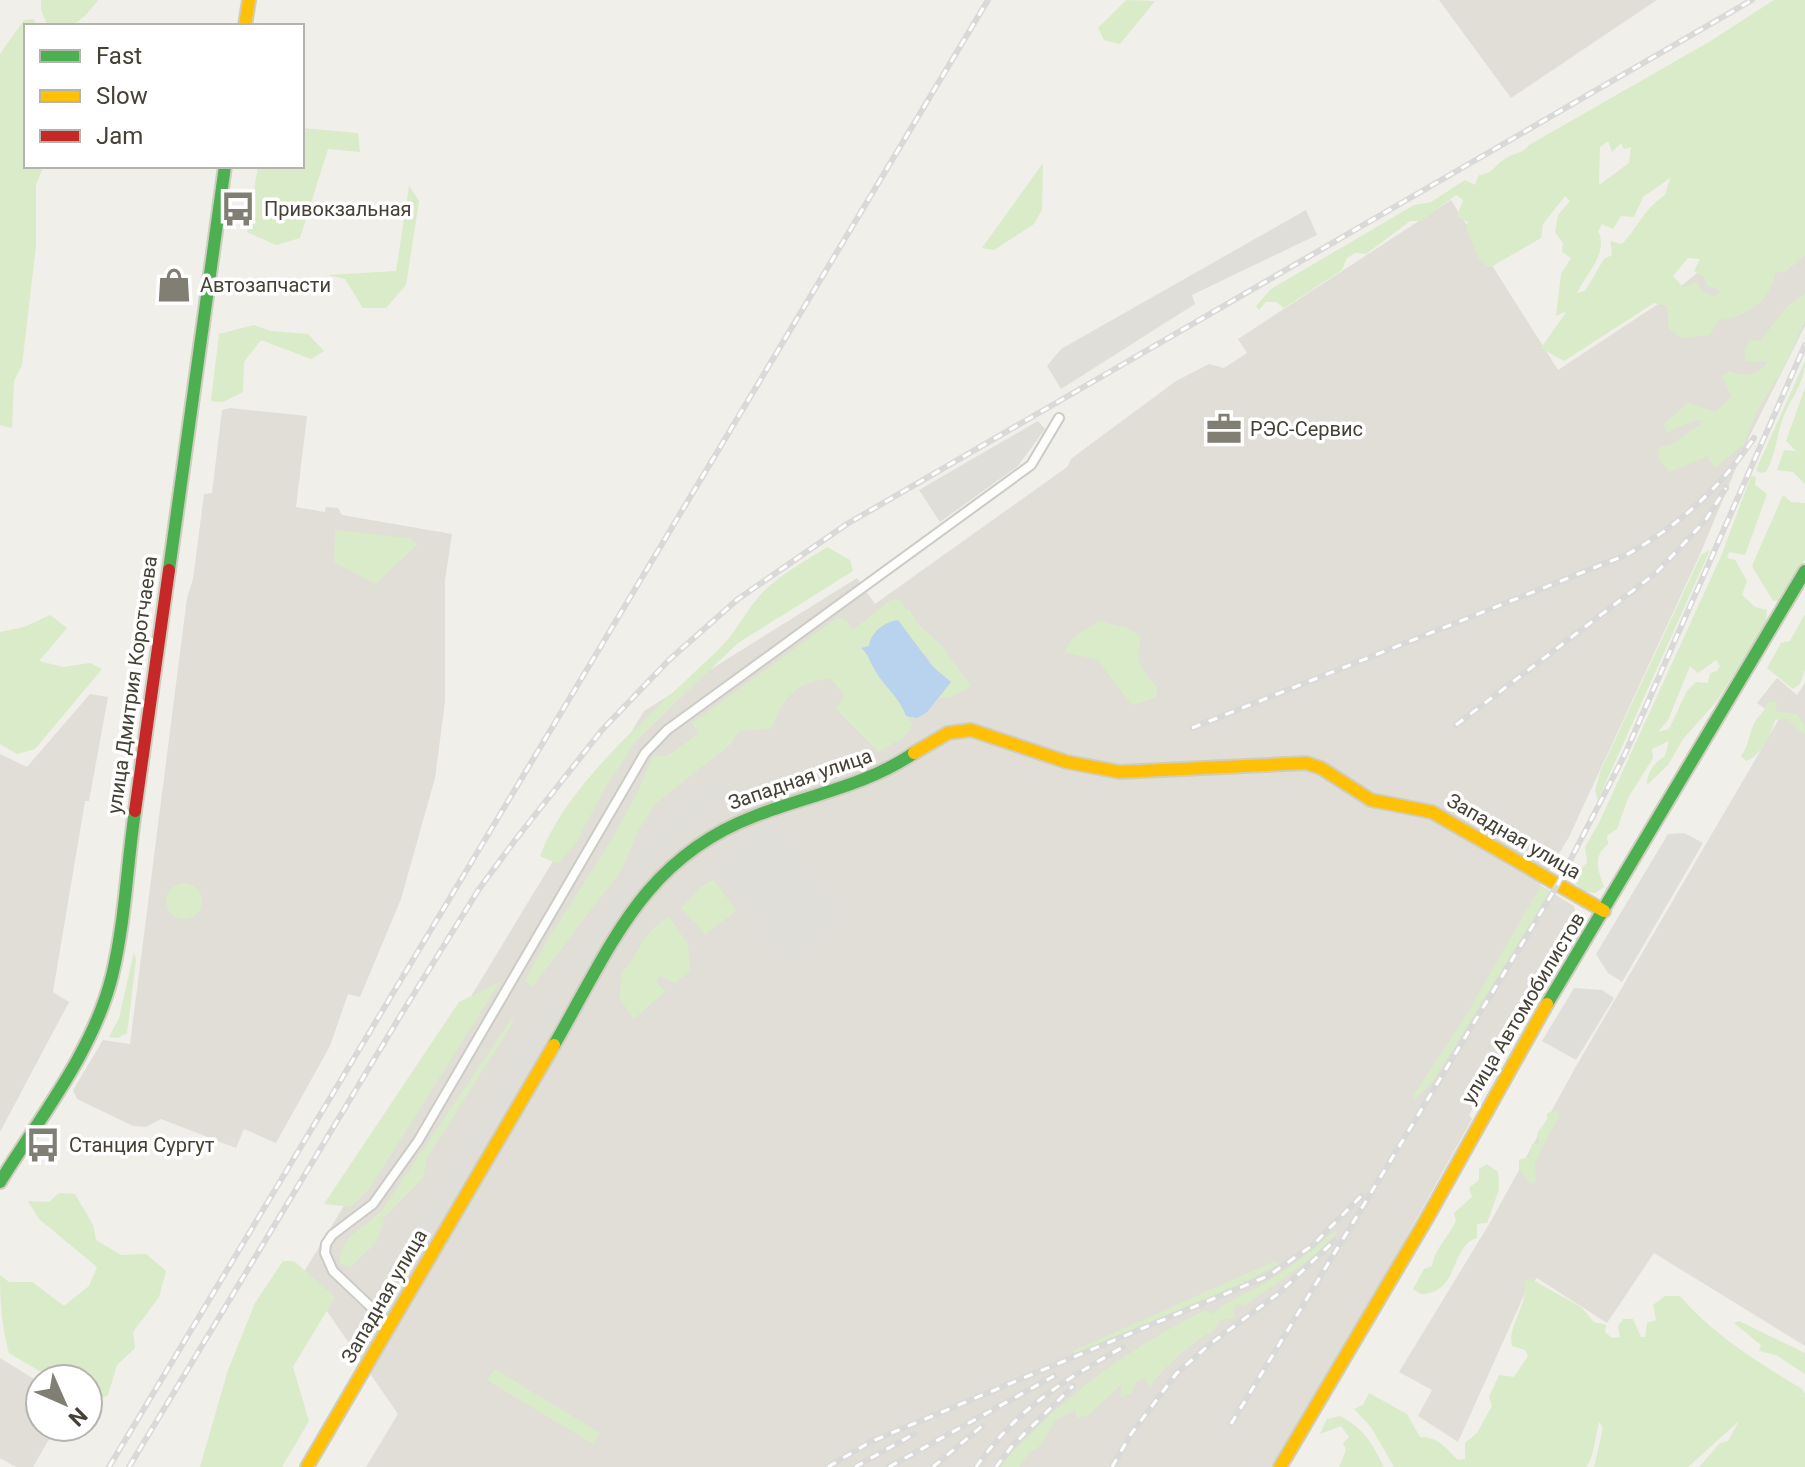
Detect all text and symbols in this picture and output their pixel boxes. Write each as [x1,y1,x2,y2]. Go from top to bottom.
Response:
legend [24,24,304,168]
text: Fast [96,42,142,70]
text: Slow [96,82,148,110]
text: Jam [96,122,143,150]
bus stop icon: Привокзальная [219,190,257,228]
place label: Привокзальная [264,197,412,221]
shop icon: Автозапчасти [155,266,193,304]
place label: Автозапчасти [200,273,331,297]
office icon: РЭС-Сервис [1205,410,1243,448]
place label: РЭС-Сервис [1250,417,1363,441]
street label: улица Дмитрия Коротчаева [102,554,162,816]
street label: Западная улица [725,743,875,815]
street label: Западная улица [1443,788,1585,884]
street label: улица Автомобилистов [1456,908,1590,1108]
bus stop icon: Станция Сургут [24,1126,62,1164]
place label: Станция Сургут [69,1133,215,1157]
street label: Западная улица [336,1225,432,1367]
north arrow [24,1363,104,1443]
text: N [63,1402,92,1431]

